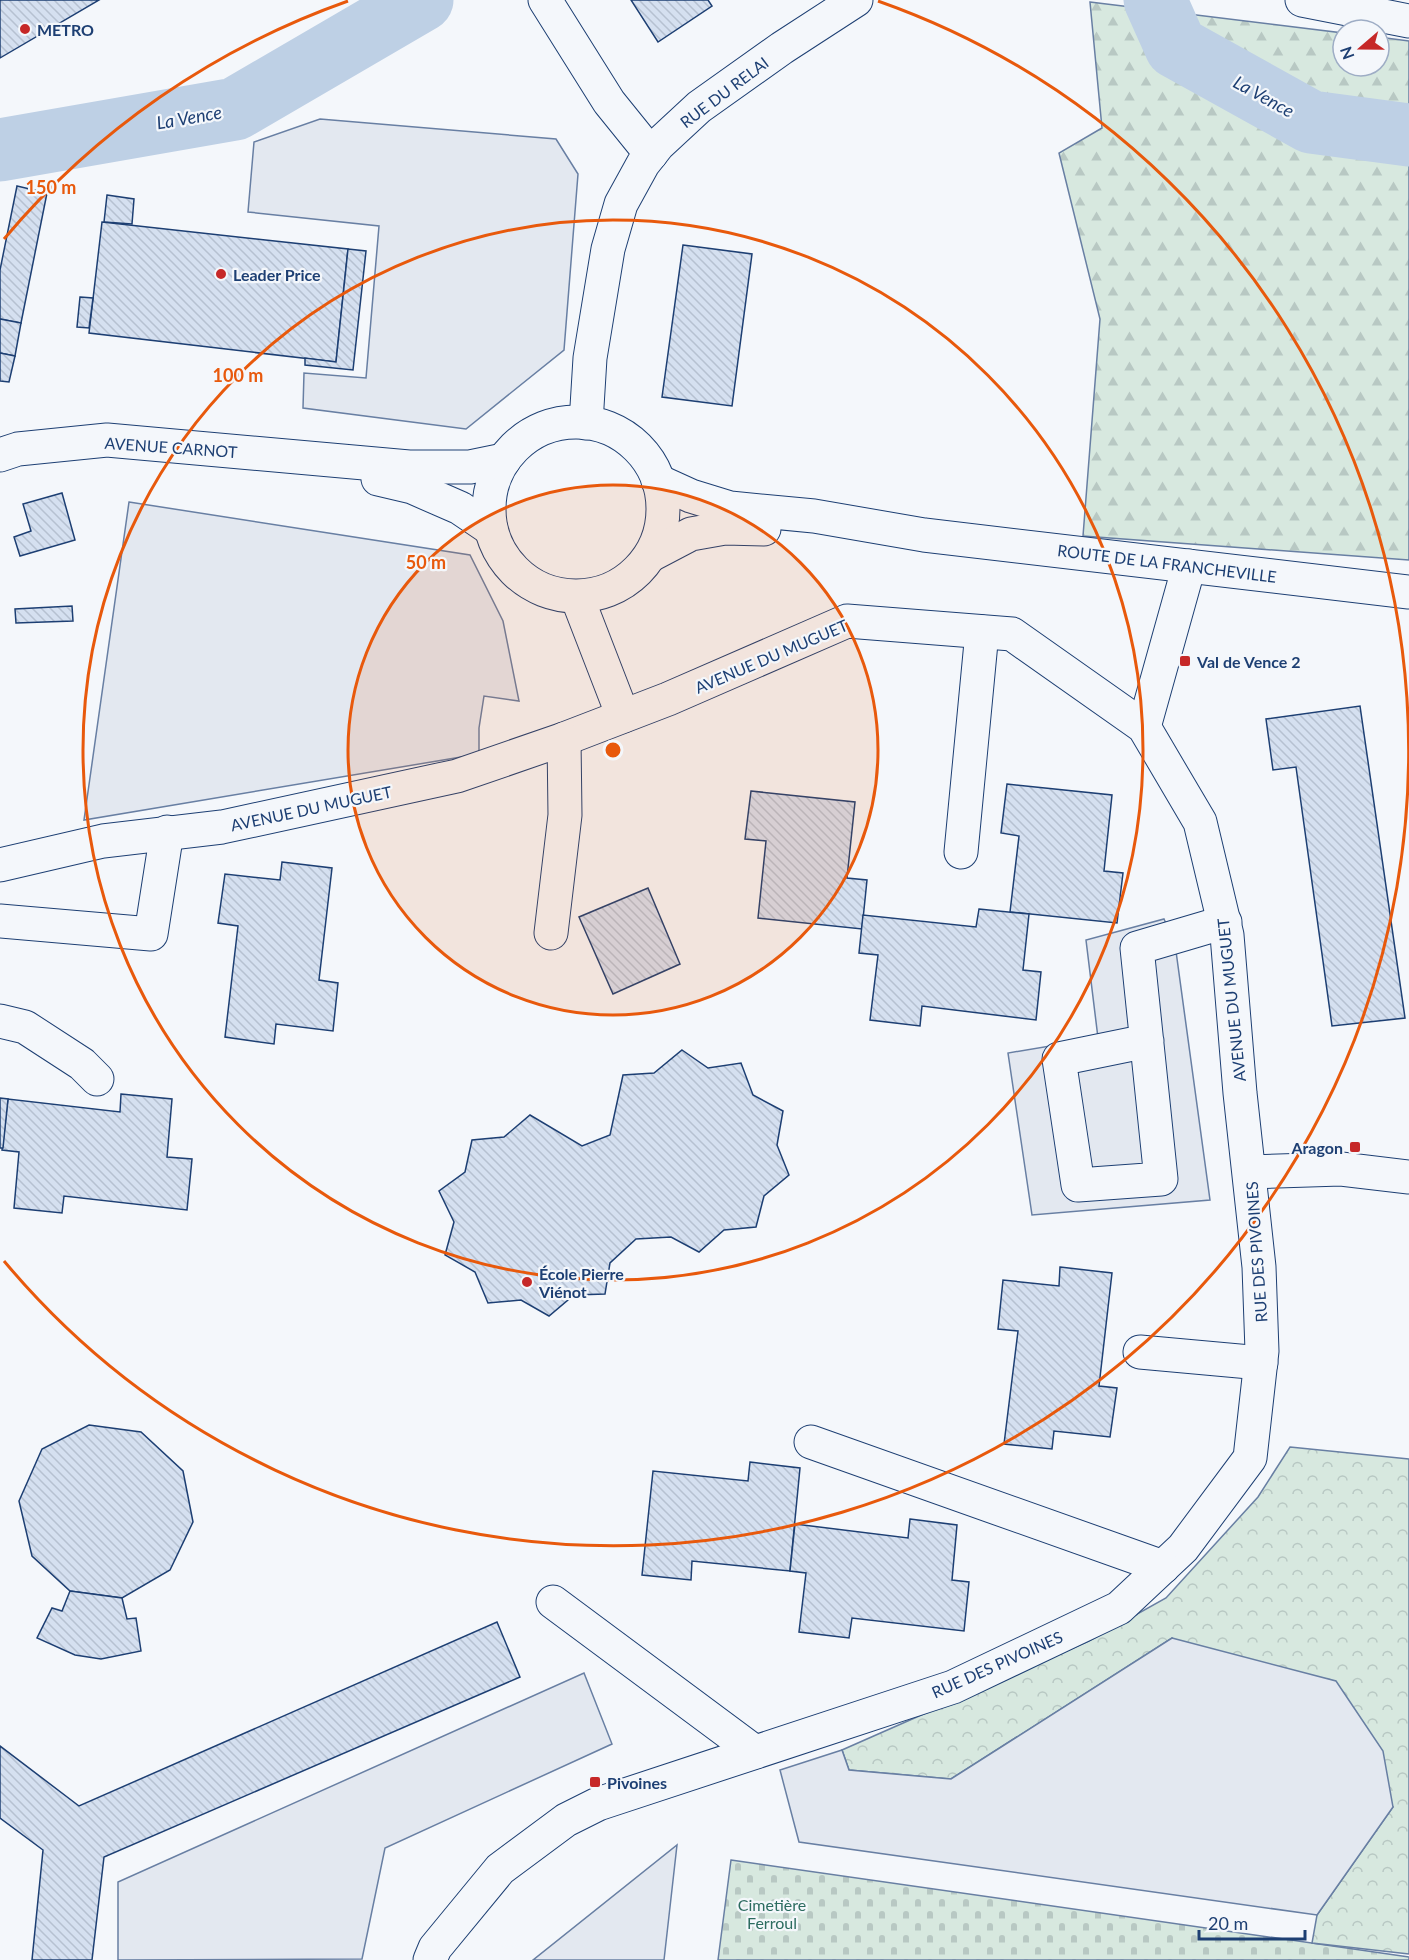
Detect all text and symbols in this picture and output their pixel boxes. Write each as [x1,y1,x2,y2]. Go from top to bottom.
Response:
north arrow [1331,18,1391,78]
place label: METRO [37,20,94,39]
marker: METRO [18,22,32,36]
text: N [1335,44,1357,62]
street label: RUE DU RELAI [676,53,772,131]
water label: La Vence [1230,70,1298,122]
water label: La Vence [155,100,223,134]
text: 150 m [26,176,76,198]
place label: Leader Price [233,265,321,284]
marker: Leader Price [214,267,228,281]
text: 100 m [213,364,263,386]
street label: AVENUE CARNOT [104,433,238,461]
street label: ROUTE DE LA FRANCHEVILLE [1056,540,1278,586]
text: 50 m [406,551,446,573]
street label: AVENUE DU MUGUET [692,615,851,697]
place label: Val de Vence 2 [1196,652,1300,671]
marker: Val de Vence 2 [1178,654,1192,668]
centre of rings [603,740,623,760]
street label: AVENUE DU MUGUET [229,782,394,834]
street label: AVENUE DU MUGUET [1213,917,1249,1083]
place label: Aragon [1290,1138,1343,1157]
marker: Aragon [1348,1140,1362,1154]
street label: RUE DES PIVOINES [1242,1181,1270,1323]
place label: École Pierre Viénot [538,1264,624,1301]
marker: École Pierre Viénot [520,1275,534,1289]
street label: RUE DES PIVOINES [929,1627,1065,1701]
place label: Pivoines [607,1773,667,1792]
marker: Pivoines [588,1775,602,1789]
park label: Cimetière Ferroul [738,1895,806,1932]
scale bar [1199,1903,1306,1941]
text: 20 m [1208,1912,1248,1934]

